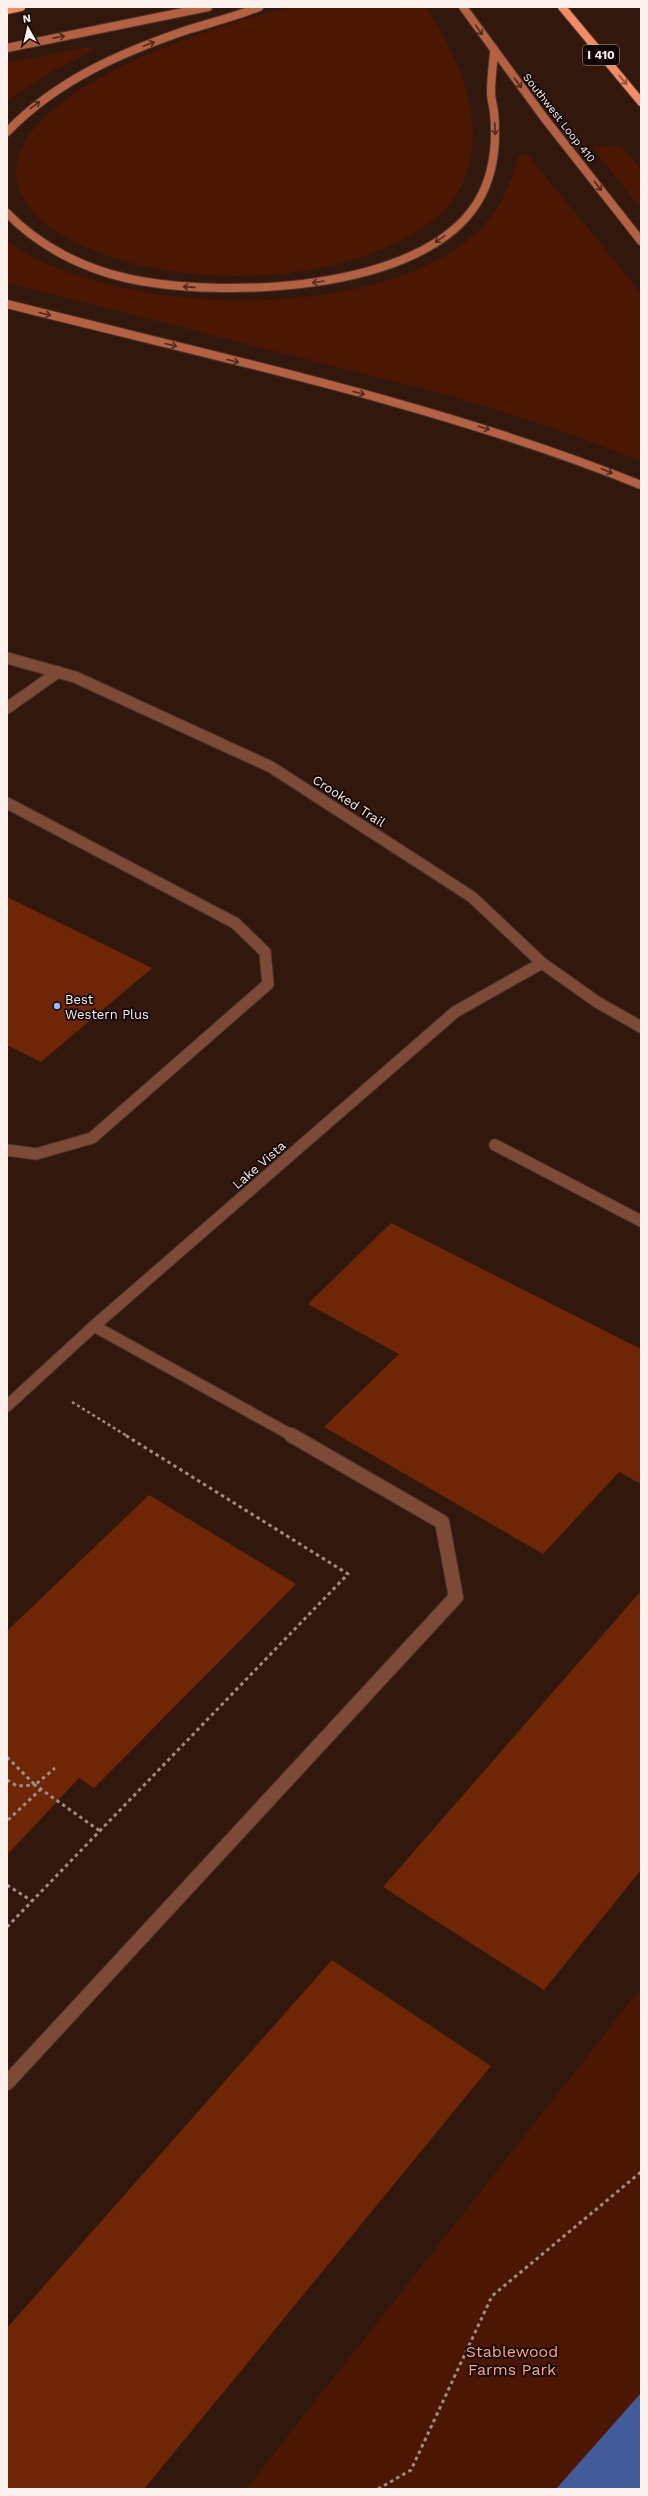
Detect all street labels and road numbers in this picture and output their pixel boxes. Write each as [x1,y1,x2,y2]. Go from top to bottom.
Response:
road number: I 410 [583,45,619,65]
street label: Southwest Loop 410 [520,71,598,165]
street label: Crooked Trail [310,772,388,830]
street label: Lake Vista [229,1138,289,1192]

